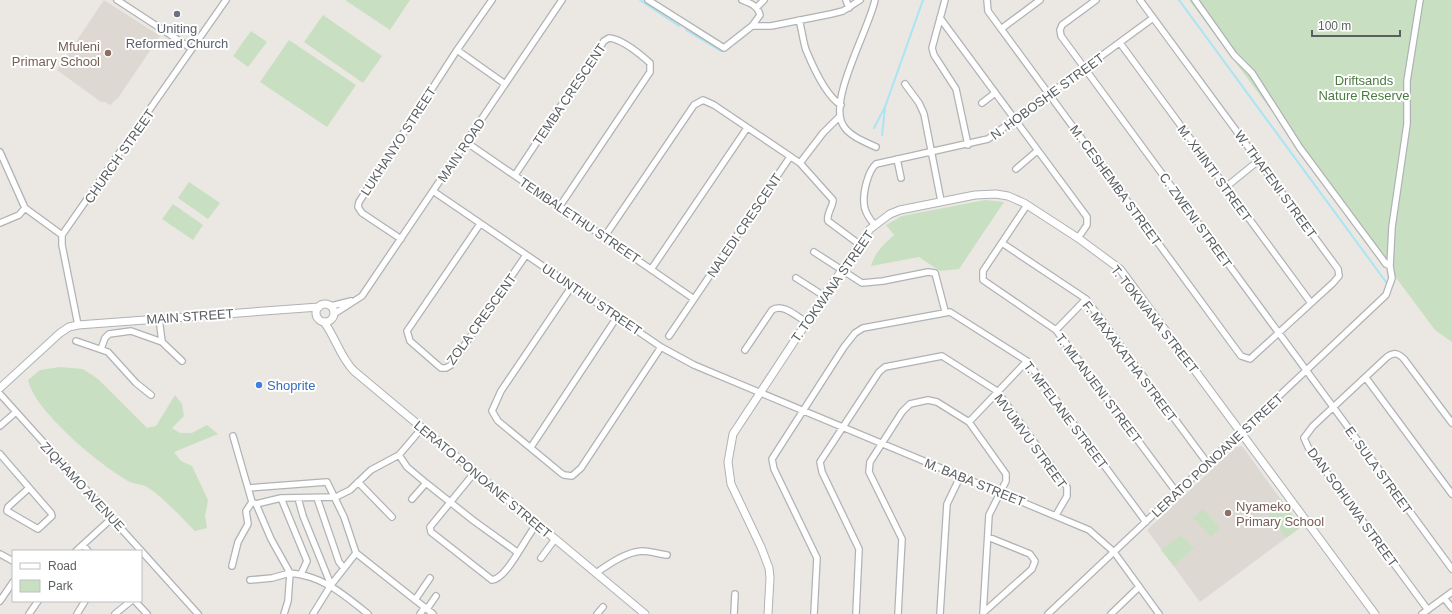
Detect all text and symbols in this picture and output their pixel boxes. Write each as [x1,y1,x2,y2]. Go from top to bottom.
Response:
marker: Uniting Reformed Church [172,9,182,19]
scale bar [1312,12,1400,38]
text: 100 m [1318,19,1351,33]
place label: Uniting Reformed Church [126,21,228,51]
place label: Mfuleni Primary School [12,39,100,69]
street label: TEMBA CRESCENT [530,41,609,148]
marker: Mfuleni Primary School [103,48,113,58]
street label: N. HOBOSHE STREET [988,50,1107,143]
park label: Driftsands Nature Reserve [1318,73,1410,103]
street label: LUKHANYO STREET [358,84,439,198]
street label: CHURCH STREET [81,106,157,206]
street label: MAIN ROAD [435,116,488,185]
street label: M. CESHEMBA STREET [1067,122,1164,248]
street label: M. XHINTI STREET [1175,122,1255,224]
street label: W. THAFENI STREET [1232,128,1320,241]
street label: NALEDI CRESCENT [704,170,785,280]
street label: C. ZWENI STREET [1156,170,1235,271]
street label: TEMBALETHU STREET [517,174,643,266]
street label: T. TOKWANA STREET [788,228,877,345]
street label: ULUNTHU STREET [539,260,644,338]
street label: T. TOKWANA STREET [1108,262,1201,376]
street label: ZOLA CRESCENT [443,271,519,368]
street label: F. MAXAKATHA STREET [1079,298,1180,425]
street label: MAIN STREET [146,306,234,327]
street label: T. MLANJENI STREET [1053,331,1145,446]
street label: T. MFELANE STREET [1020,359,1111,472]
place label: Shoprite [267,378,315,393]
marker: Shoprite [254,380,264,390]
street label: LERATO PONOANE STREET [1148,390,1286,520]
street label: MVUMVU STREET [991,391,1070,491]
street label: LERATO PONOANE STREET [411,418,554,541]
street label: E. SULA STREET [1342,424,1415,517]
street label: ZIQHAMO AVENUE [38,439,128,534]
street label: DAN SOHUWA STREET [1304,445,1401,570]
street label: M. BABA STREET [922,455,1027,509]
place label: Nyameko Primary School [1236,499,1324,529]
marker: Nyameko Primary School [1223,508,1233,518]
legend [12,550,142,602]
text: Road [48,559,77,573]
text: Park [48,579,74,593]

